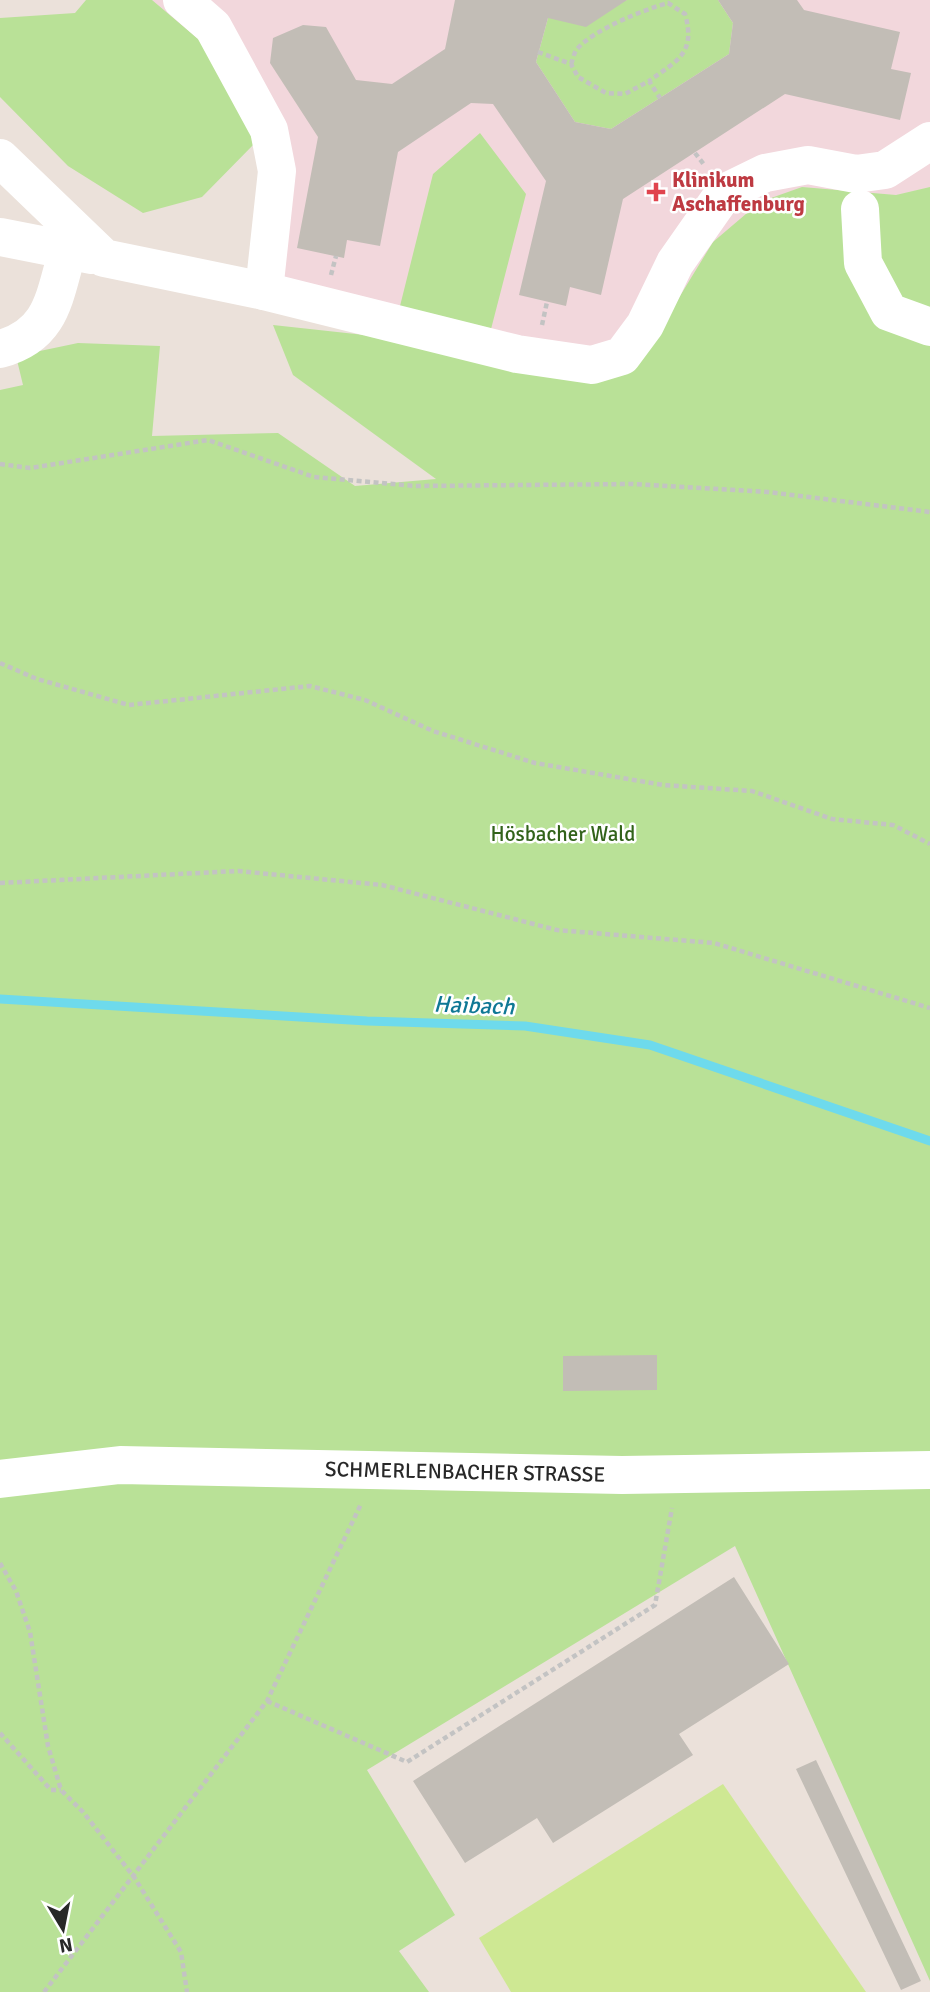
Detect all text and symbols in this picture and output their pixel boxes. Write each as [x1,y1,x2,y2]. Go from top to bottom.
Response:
place label: Klinikum Aschaffenburg [672,167,805,217]
marker: Klinikum Aschaffenburg [646,182,666,202]
park label: Hösbacher Wald [490,821,636,847]
water label: Haibach [433,990,516,1021]
street label: SCHMERLENBACHER STRASSE [325,1456,606,1488]
north arrow [28,1894,98,1964]
text: N [57,1932,74,1958]

